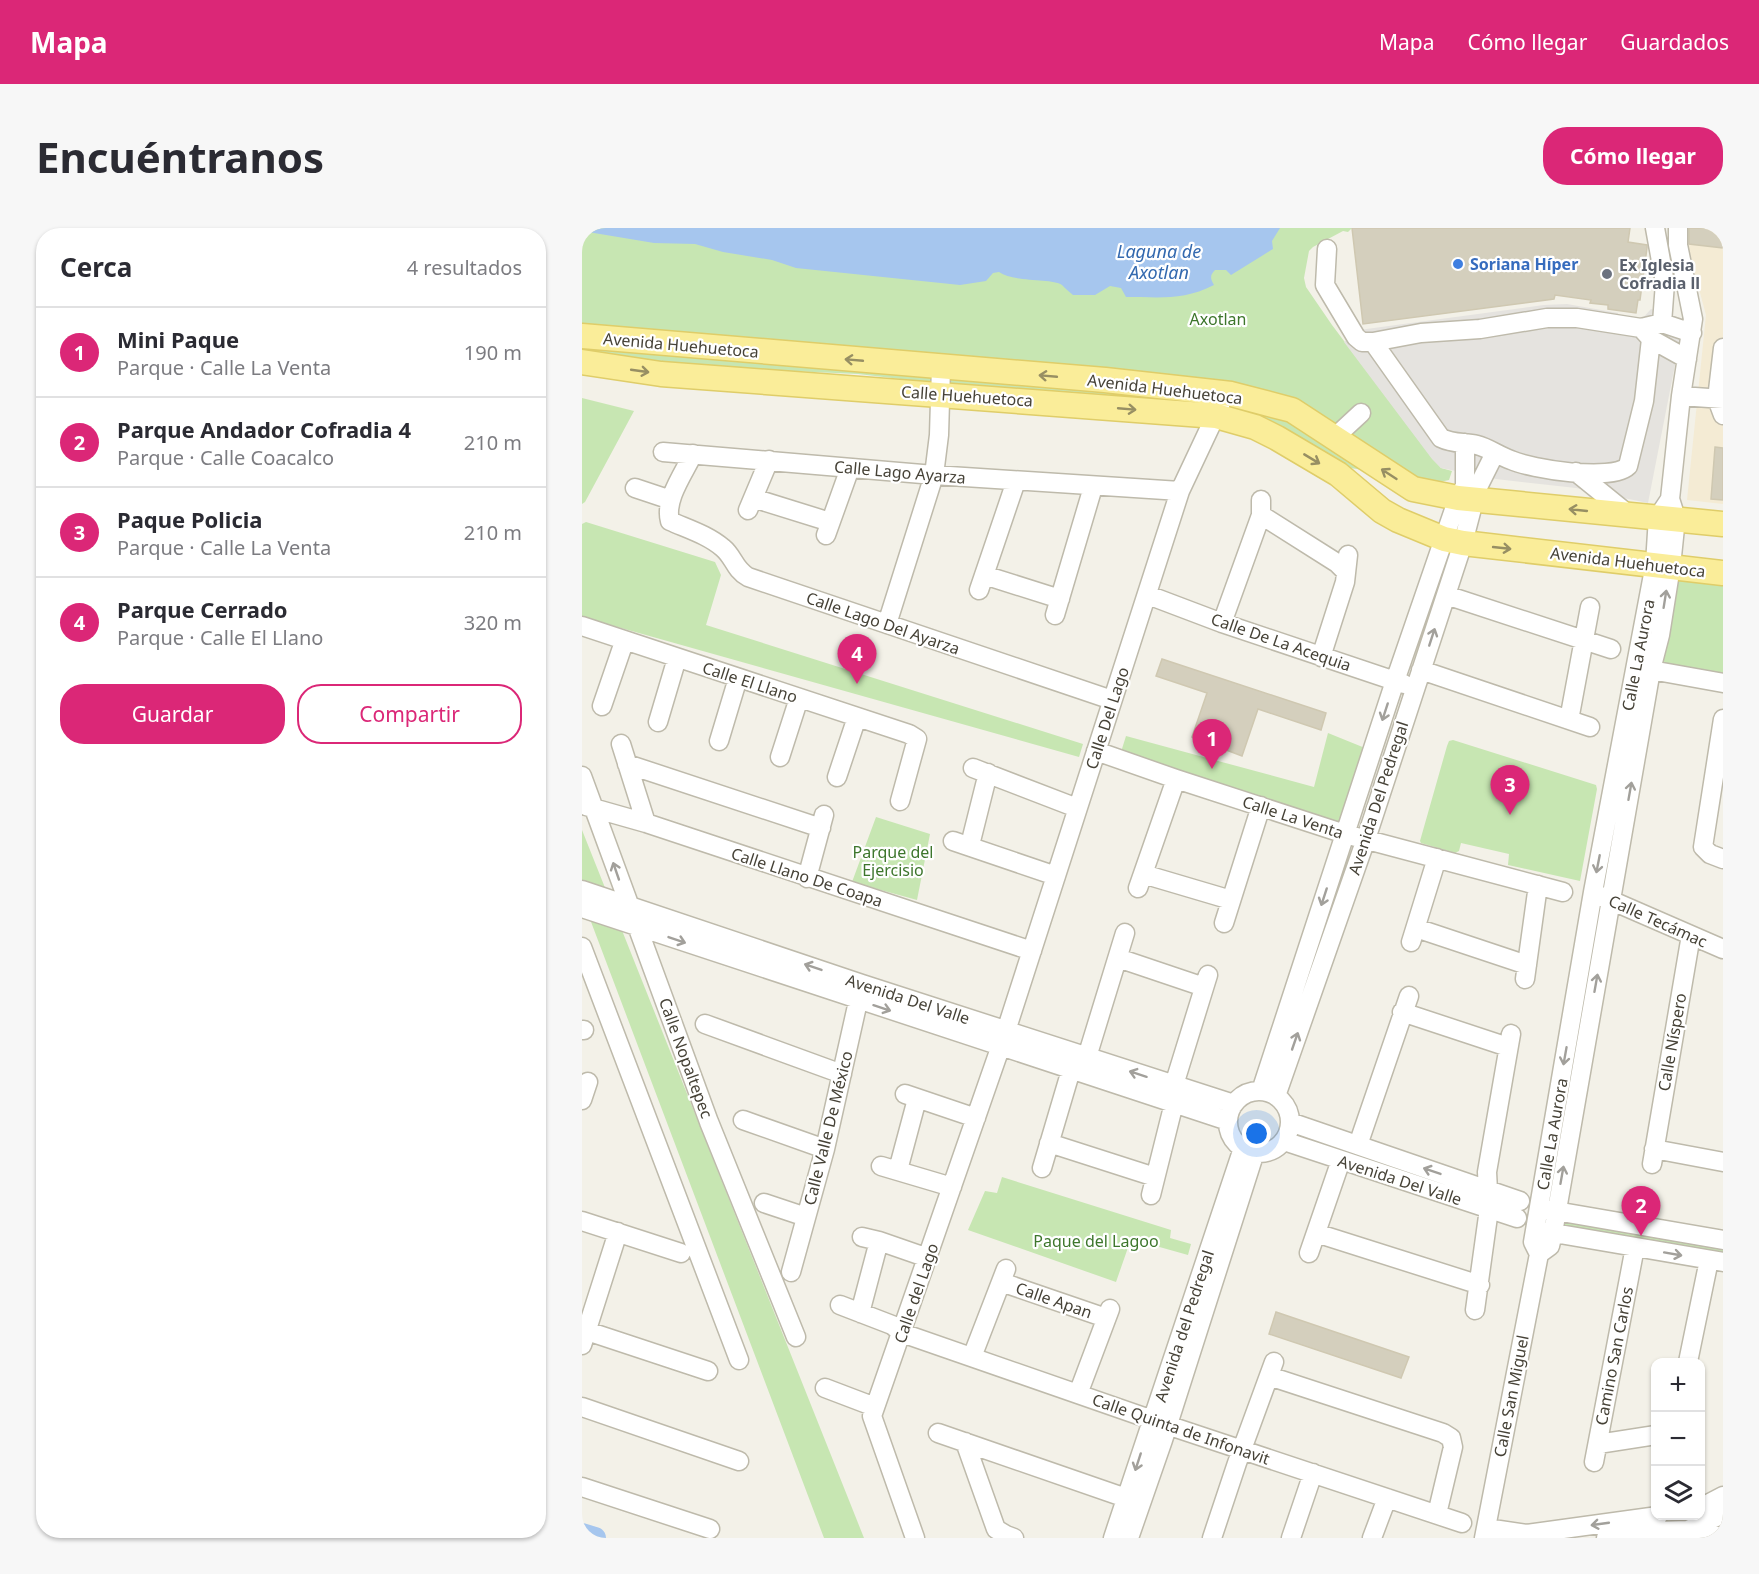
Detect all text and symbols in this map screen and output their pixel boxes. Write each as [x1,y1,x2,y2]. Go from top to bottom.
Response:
text: Mapa [30,23,108,61]
text: Mapa [1379,28,1434,56]
text: Cómo llegar [1467,28,1587,56]
text: Guardados [1620,28,1729,56]
button: Cómo llegar [1543,127,1723,185]
text: Encuéntranos [36,128,324,185]
water label: Laguna de Axotlan [1117,239,1201,284]
text: Cerca [60,249,132,285]
place label: Soriana Híper [1470,253,1578,275]
text: 4 resultados [407,254,522,281]
place label: Ex Iglesia Cofradia ll [1619,254,1700,294]
marker: Soriana Híper [1451,257,1465,271]
marker: Ex Iglesia Cofradia ll [1600,267,1614,281]
park label: Axotlan [1190,308,1246,330]
text: Mini Paque [117,324,239,354]
street label: Avenida Huehuetoca [602,327,760,363]
text: 1 [74,339,85,366]
text: 190 m [464,339,522,366]
text: Parque · Calle La Venta [117,354,331,381]
one-way arrow [845,354,864,365]
one-way arrow [629,365,649,376]
street label: Avenida Huehuetoca [1086,369,1244,409]
one-way arrow [1039,370,1059,381]
street label: Calle Huehuetoca [900,380,1034,412]
one-way arrow [1117,404,1137,415]
text: Parque Andador Cofradia 4 [117,414,411,444]
text: 2 [74,429,85,456]
text: 210 m [464,429,522,456]
text: Parque · Calle Coacalco [117,444,334,471]
one-way arrow [1303,453,1320,465]
street label: Calle Lago Ayarza [833,455,967,489]
one-way arrow [1381,467,1398,480]
text: Paque Policia [117,504,263,534]
one-way arrow [1569,504,1589,515]
text: 3 [74,519,85,546]
text: 210 m [464,519,522,546]
text: Parque · Calle La Venta [117,534,331,561]
street label: Avenida Huehuetoca [1549,542,1707,582]
one-way arrow [1492,543,1512,554]
street label: Calle Lago Del Ayarza [803,586,963,660]
one-way arrow [1660,590,1671,610]
text: Parque Cerrado [117,594,288,624]
street label: Calle La Aurora [1616,597,1660,713]
street label: Calle De La Acequia [1208,608,1354,676]
text: 4 [74,609,85,636]
text: 320 m [464,609,522,636]
text: Parque · Calle El Llano [117,624,323,651]
one-way arrow [1427,628,1438,647]
pin: 4 [838,634,876,684]
street label: Calle El Llano [700,656,800,708]
street label: Calle Del Lago [1080,664,1134,772]
button: Guardar [60,684,285,744]
button: Compartir [297,684,522,744]
one-way arrow [1379,702,1390,721]
street label: Avenida Del Pedregal [1343,718,1413,878]
pin: 1 [1192,720,1232,769]
pin: 3 [1490,766,1530,815]
one-way arrow [1624,782,1635,801]
street label: Calle La Venta [1240,790,1346,844]
park label: Parque del Ejercisio [853,841,933,881]
street label: Calle Llano De Coapa [728,842,886,912]
one-way arrow [1592,854,1603,874]
one-way arrow [610,862,621,881]
one-way arrow [1318,887,1329,906]
street label: Calle Tecámac [1605,889,1711,953]
one-way arrow [667,935,686,946]
one-way arrow [804,961,823,972]
street label: Avenida Del Valle [843,969,973,1029]
one-way arrow [1591,974,1602,993]
street label: Calle Níspero [1653,991,1691,1093]
street label: Calle Nopaltepec [654,995,718,1122]
one-way arrow [872,1003,891,1014]
one-way arrow [1291,1032,1302,1050]
one-way arrow [1559,1046,1570,1066]
street label: Calle Valle De México [798,1049,858,1207]
one-way arrow [1129,1067,1148,1078]
street label: Calle La Aurora [1531,1076,1573,1192]
your location [1242,1119,1271,1148]
street label: Avenida Del Valle [1335,1150,1465,1210]
one-way arrow [1423,1165,1442,1176]
one-way arrow [1557,1166,1568,1185]
pin: 2 [1622,1186,1660,1236]
park label: Paque del Lagoo [1033,1230,1159,1252]
street label: Calle del Lago [889,1240,943,1346]
street label: Avenida del Pedregal [1149,1247,1219,1405]
one-way arrow [1662,1248,1682,1259]
street label: Calle Apan [1013,1277,1095,1323]
street label: Camino San Carlos [1590,1285,1638,1427]
street label: Calle San Miguel [1488,1333,1534,1459]
map controls [1651,1358,1705,1520]
button: + [1651,1358,1705,1412]
street label: Calle Quinta de Infonavit [1089,1388,1273,1470]
button: − [1651,1412,1705,1466]
one-way arrow [1132,1452,1143,1471]
button: layers [1651,1466,1705,1520]
one-way arrow [1590,1518,1610,1529]

